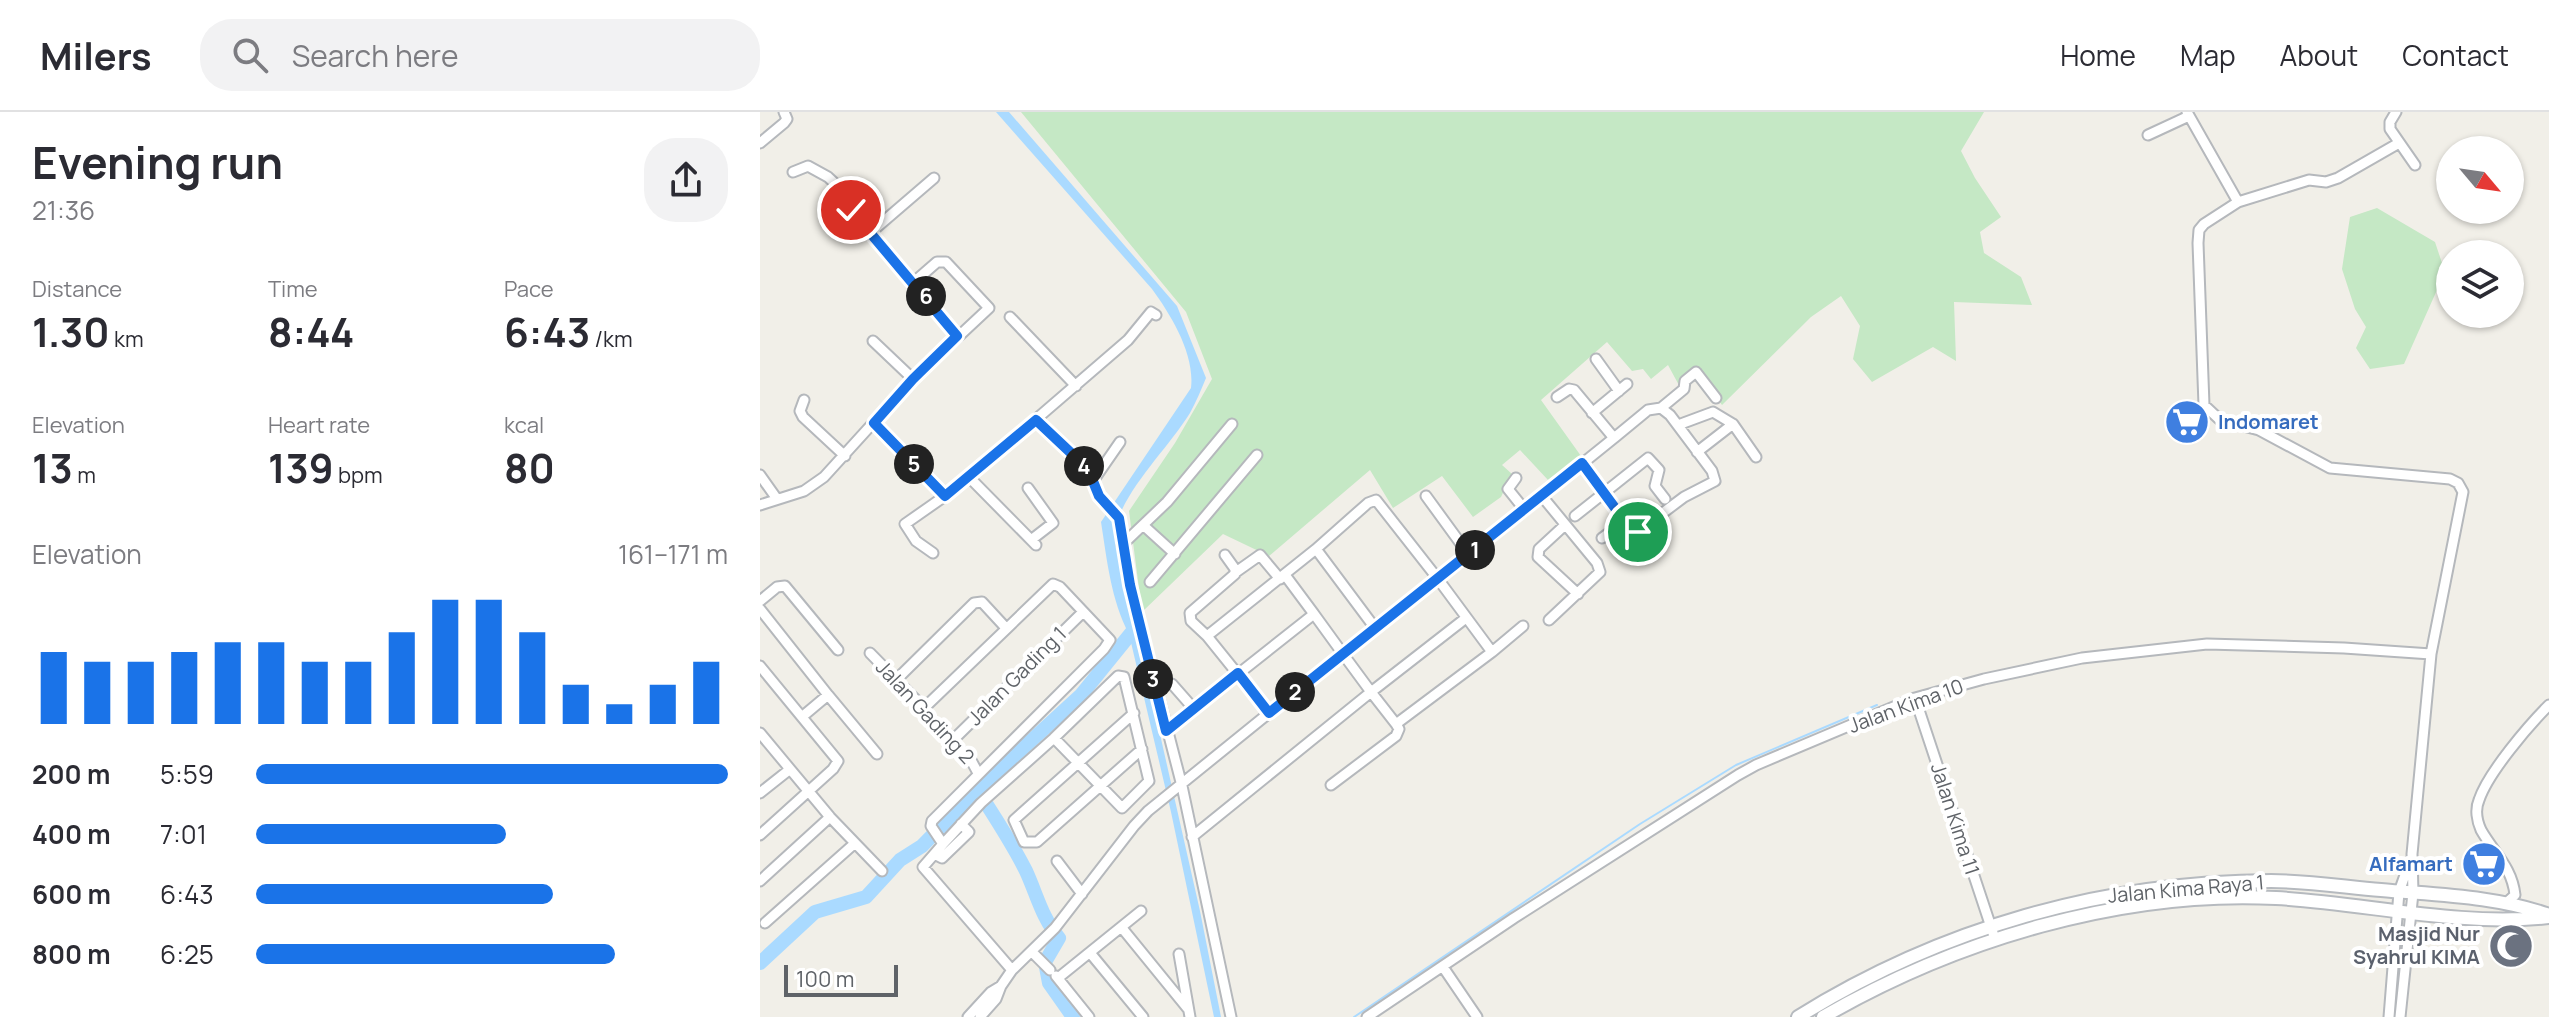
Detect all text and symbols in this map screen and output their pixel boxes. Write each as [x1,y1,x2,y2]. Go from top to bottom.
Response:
search box [200,19,760,91]
text: Milers [40,29,152,81]
icon: search [228,33,272,77]
text: Search here [292,35,458,76]
text: Home [2060,36,2136,74]
text: Map [2180,36,2236,74]
text: About [2280,36,2358,74]
text: Contact [2402,36,2509,74]
text: Evening run [32,132,283,192]
north arrow [2436,136,2524,224]
map controls [2436,136,2524,328]
button: share [644,138,728,222]
pin [817,176,885,244]
icon: check [829,188,873,232]
text: 21:36 [32,192,95,228]
button: layers [2436,240,2524,328]
text: Distance [32,274,122,304]
text: Time [268,274,318,304]
text: Pace [504,274,554,304]
pin: 6 [906,276,946,316]
text: 6 [919,281,933,311]
text: 1.30 [32,304,110,359]
text: 8:44 [268,304,354,359]
text: 6:43 [504,304,590,359]
text: km [110,324,144,354]
text: /km [590,324,633,354]
supermarket icon: Indomaret [2163,398,2211,446]
place label: Indomaret [2218,408,2319,435]
text: Elevation [32,410,125,440]
text: Heart rate [268,410,370,440]
text: kcal [504,410,544,440]
text: 13 [32,440,73,495]
text: 139 [268,440,334,495]
text: 80 [504,440,555,495]
pin: 5 [894,444,934,484]
pin: 4 [1064,446,1104,486]
text: 5 [908,449,920,479]
text: 4 [1077,451,1091,481]
text: m [73,460,96,490]
text: bpm [334,460,383,490]
pin [1604,498,1672,566]
icon: arrive [1616,510,1660,554]
pin: 1 [1455,530,1495,570]
text: 1 [1470,535,1480,565]
text: Elevation [32,536,142,572]
text: 161–171 m [618,536,728,572]
street label: Jalan Gading 1 [961,620,1072,731]
street label: Jalan Gading 2 [870,654,981,769]
pin: 3 [1133,659,1173,699]
text: 3 [1147,664,1159,694]
pin: 2 [1275,672,1315,712]
street label: Jalan Kima 10 [1845,672,1967,739]
text: 2 [1288,677,1302,707]
text: 200 m [32,756,110,792]
text: 5:59 [160,756,214,792]
street label: Jalan Kima 11 [1925,759,1986,878]
text: 400 m [32,816,111,852]
text: 7:01 [160,816,207,852]
supermarket icon: Alfamart [2460,840,2508,888]
place label: Alfamart [2369,850,2453,877]
street label: Jalan Kima Raya 1 [2107,868,2265,909]
text: 600 m [32,876,111,912]
text: 6:43 [160,876,214,912]
place label: Masjid Nur Syahrul KIMA [2353,920,2481,970]
mosque icon: Masjid Nur Syahrul KIMA [2487,922,2535,970]
text: 800 m [32,936,111,972]
text: 6:25 [160,936,214,972]
scale bar [784,961,898,997]
text: 100 m [796,964,854,994]

